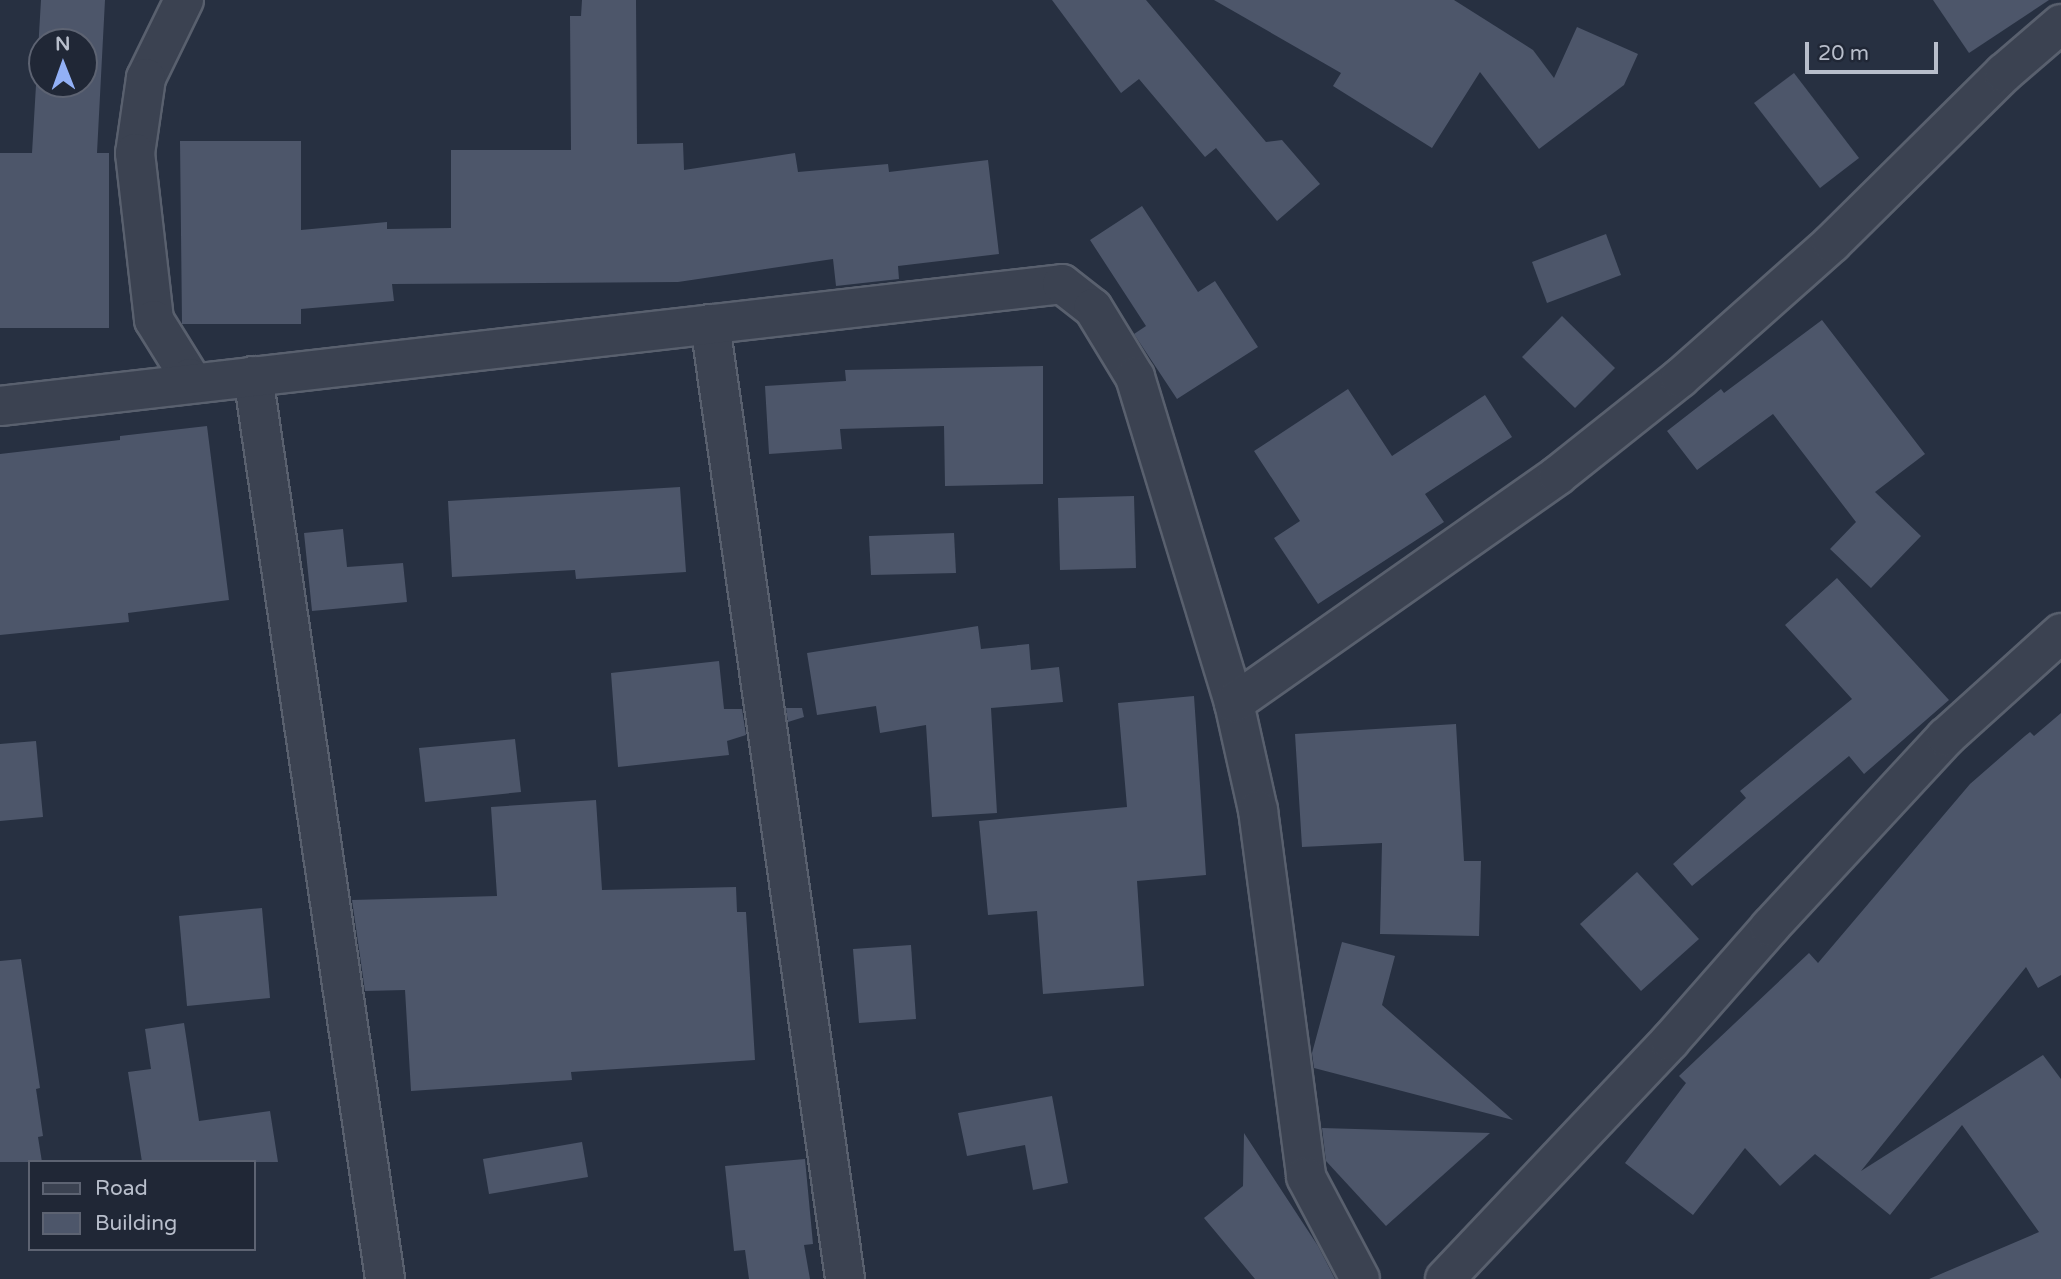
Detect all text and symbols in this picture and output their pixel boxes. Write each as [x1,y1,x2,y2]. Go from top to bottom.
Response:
north arrow [28,28,98,98]
scale bar [1809,28,1942,72]
text: N [55,33,70,55]
text: 20 m [1818,41,1869,66]
legend [28,1160,256,1251]
text: Road [95,1176,148,1201]
text: Building [95,1211,177,1236]

